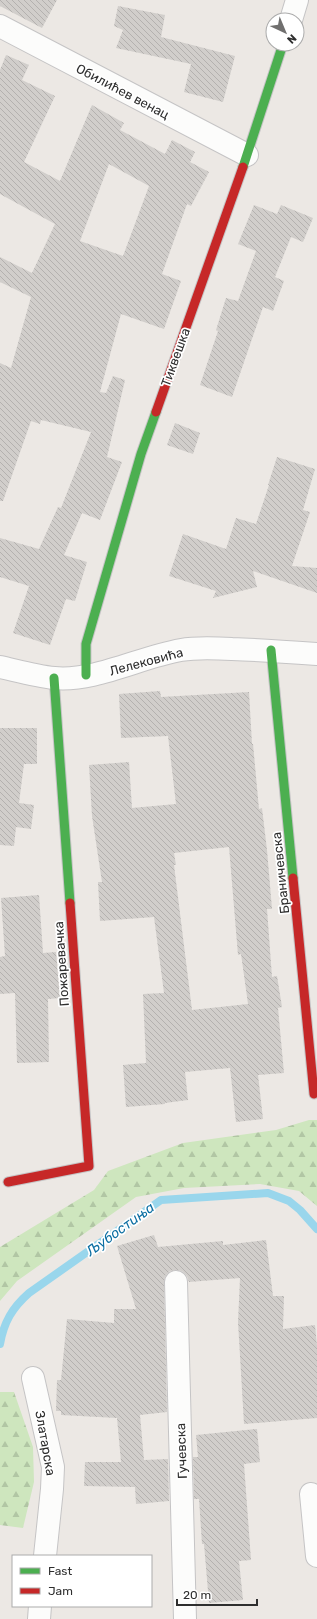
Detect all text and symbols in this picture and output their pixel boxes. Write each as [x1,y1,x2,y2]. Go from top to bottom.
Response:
north arrow [265,12,305,52]
text: N [284,31,299,46]
street label: Обилићев венац [74,61,172,122]
street label: Тиквешка [158,326,193,389]
street label: Лелековића [108,644,185,679]
street label: Браничевска [269,831,292,915]
street label: Пожаревачка [51,921,72,1007]
water label: Љубостиња [82,1199,158,1260]
street label: Златарска [32,1409,59,1477]
street label: Гучевска [173,1423,190,1479]
legend [12,1555,152,1607]
text: Fast [48,1564,72,1578]
scale bar [177,1581,257,1607]
text: Jam [48,1584,73,1598]
text: 20 m [183,1588,211,1602]

